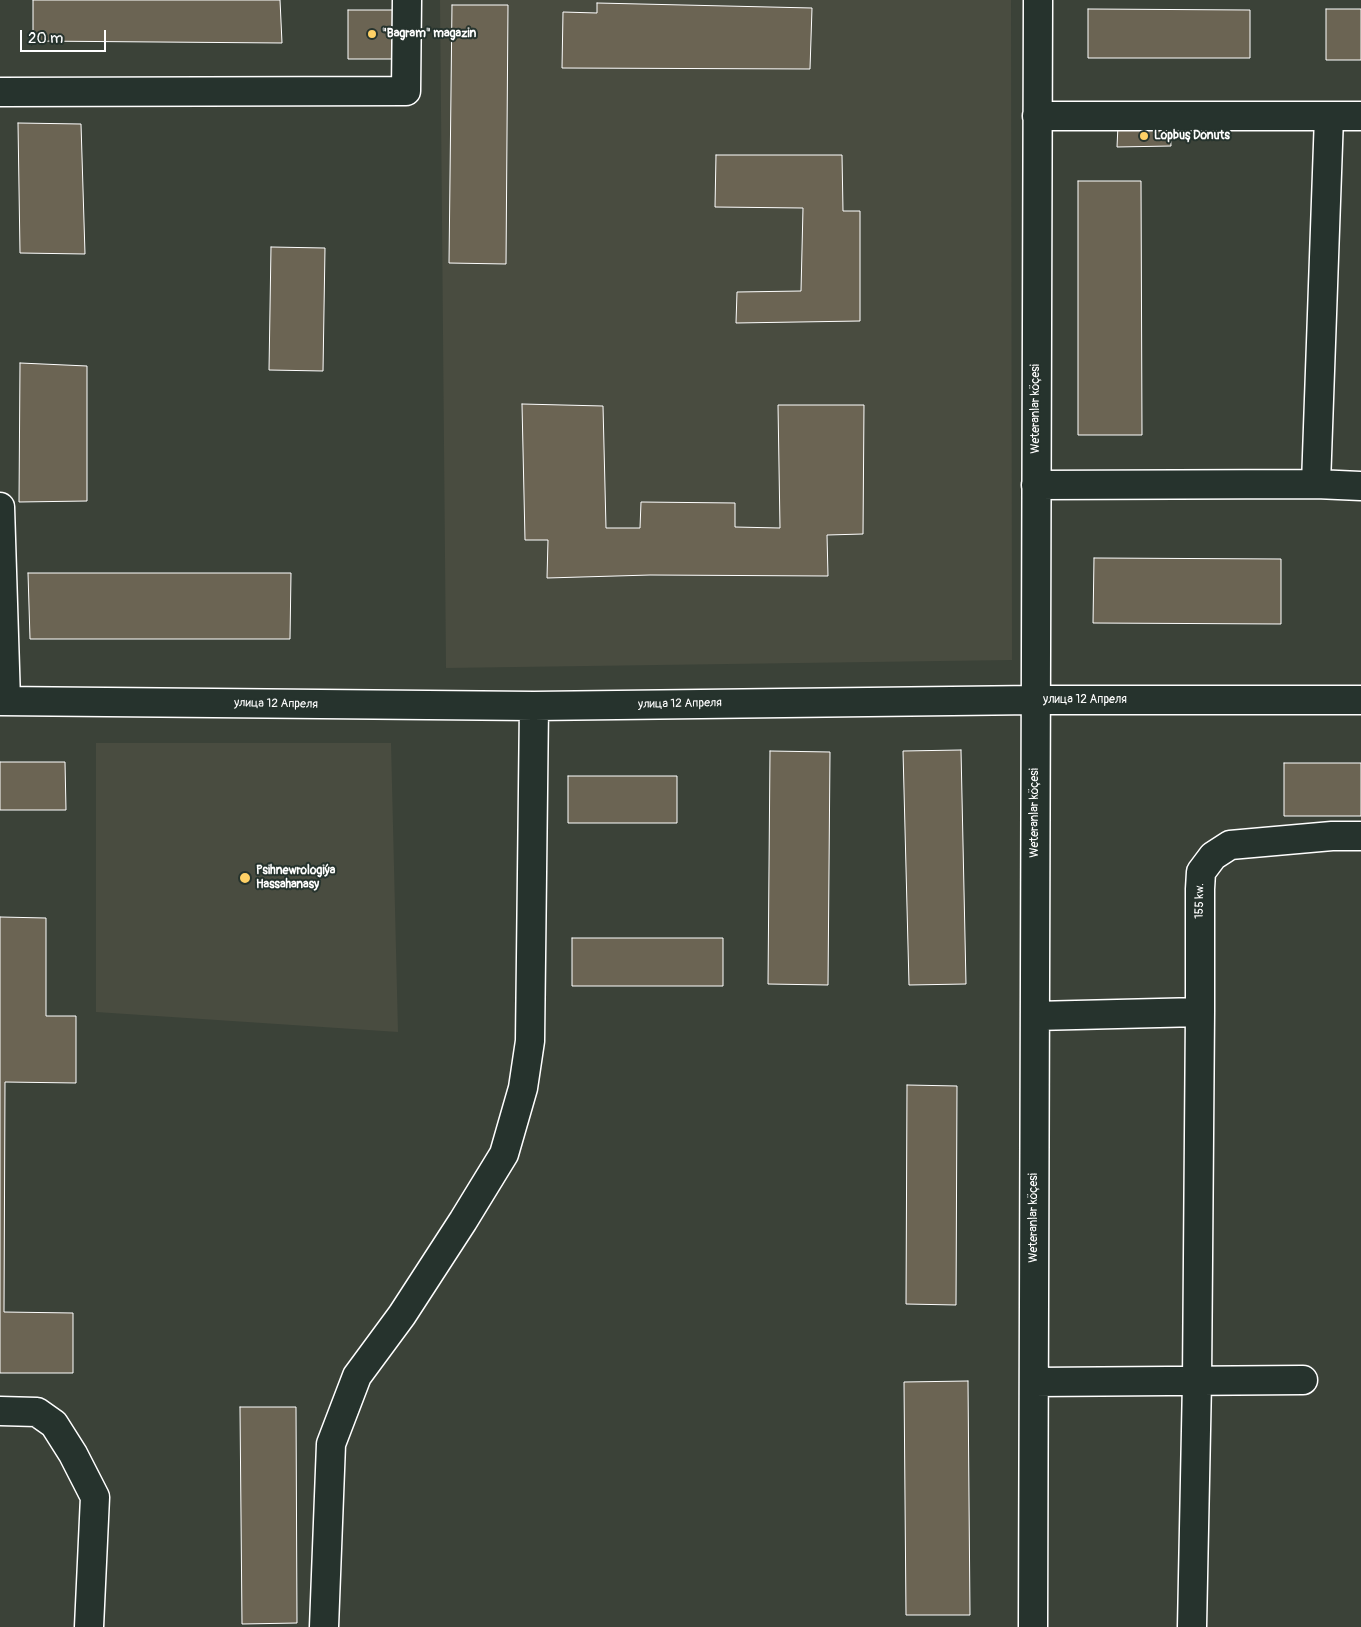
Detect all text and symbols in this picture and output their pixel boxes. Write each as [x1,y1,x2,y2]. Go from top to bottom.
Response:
scale bar [22,20,109,52]
place label: "Bagram" magazin [382,27,476,41]
marker: "Bagram" magazin [366,28,378,40]
text: 20 m [28,29,63,48]
place label: Lopbuş Donuts [1154,129,1230,143]
marker: Lopbuş Donuts [1138,130,1150,142]
street label: Weteranlar köçesi [1029,364,1043,454]
street label: улица 12 Апреля [1043,693,1127,707]
street label: улица 12 Апреля [234,696,318,712]
street label: улица 12 Апреля [638,696,722,712]
street label: Weteranlar köçesi [1028,768,1042,858]
place label: Psihnewrologiýa Hassahanasy [256,864,335,892]
marker: Psihnewrologiýa Hassahanasy [238,871,252,885]
street label: 155 kw. [1192,883,1208,919]
street label: Weteranlar köçesi [1027,1173,1041,1263]

